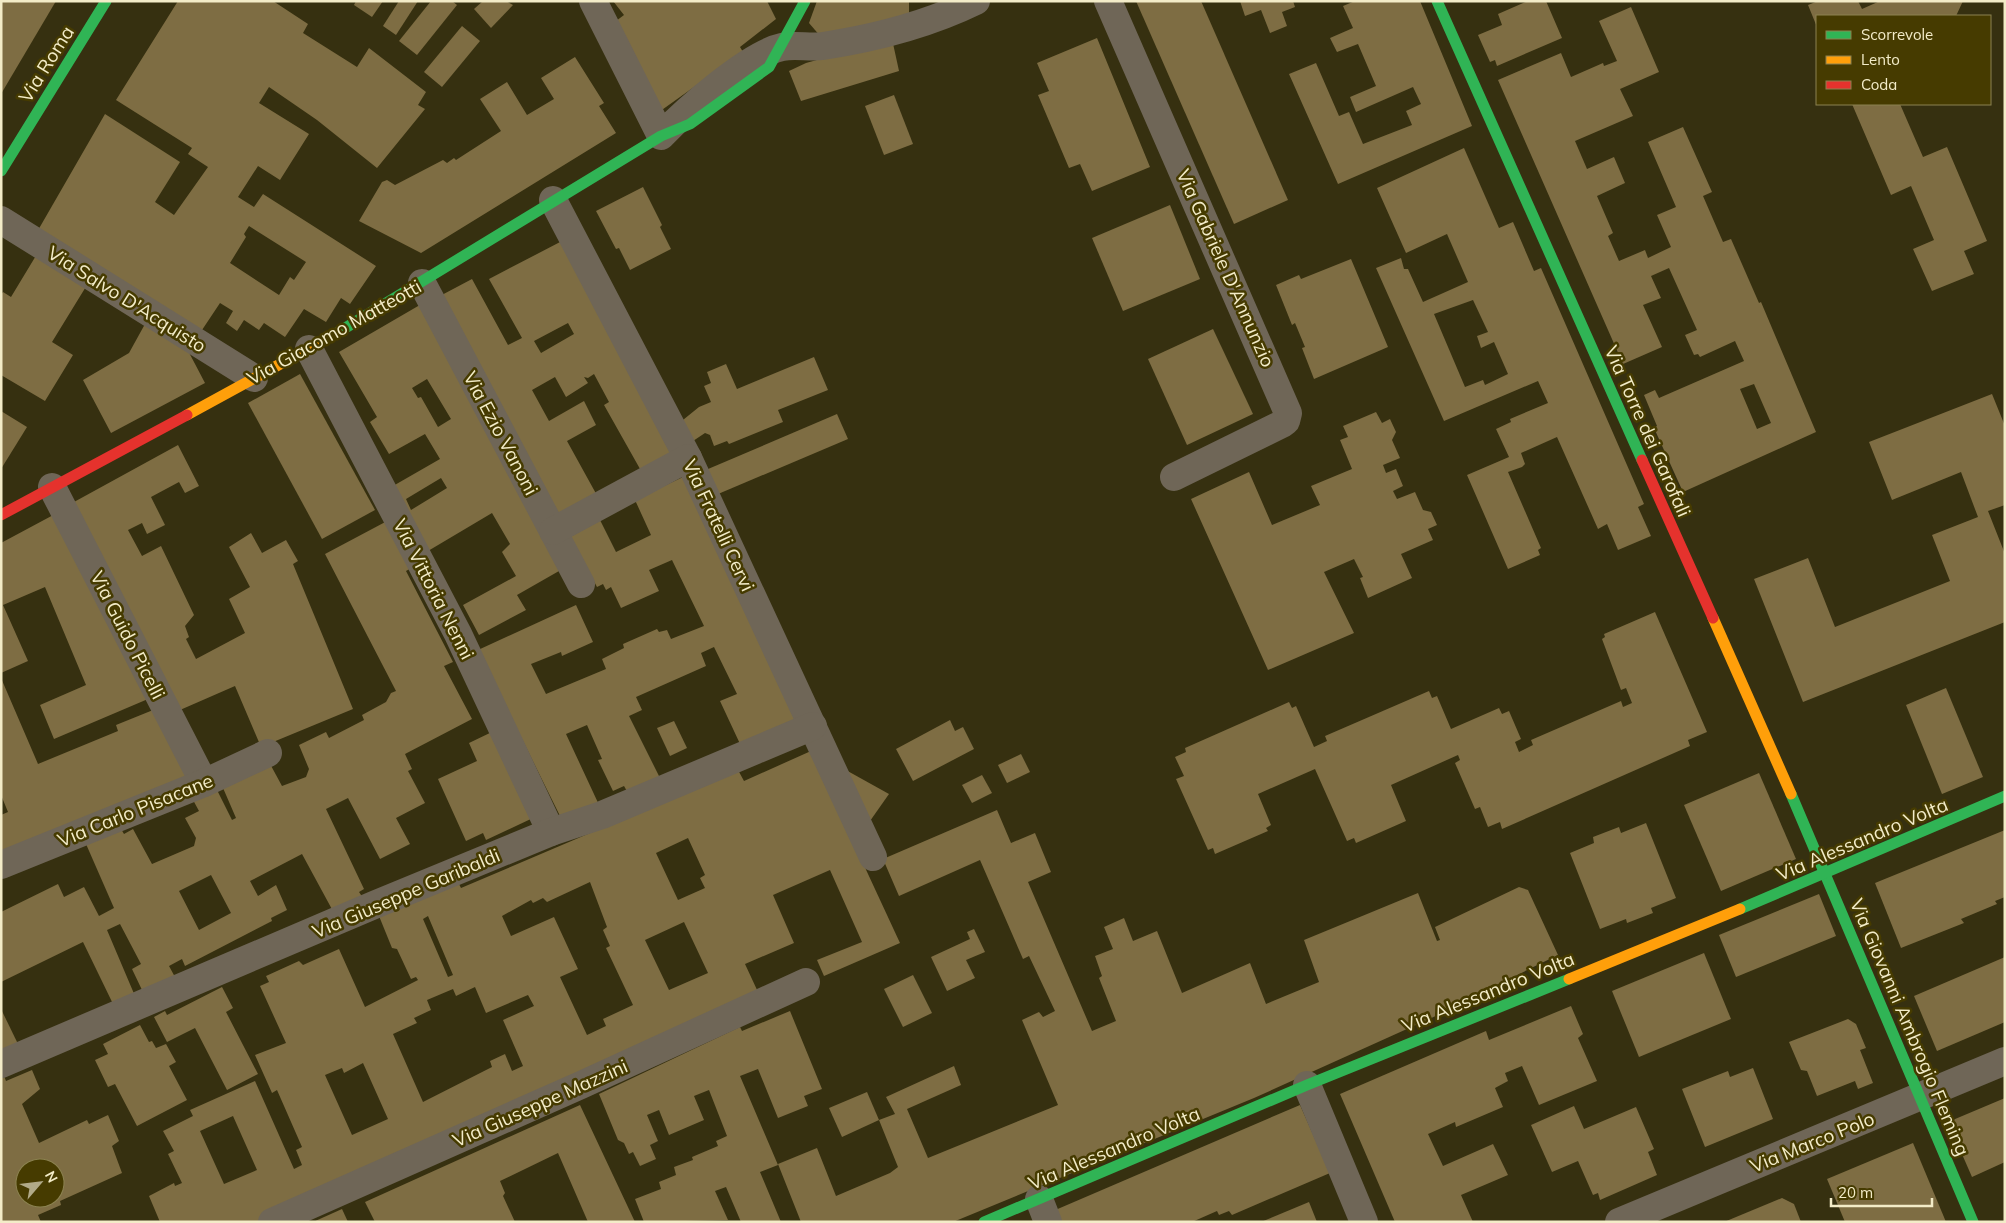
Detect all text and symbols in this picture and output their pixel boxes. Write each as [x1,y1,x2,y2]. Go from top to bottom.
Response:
legend [1816,15,1991,105]
street label: Via Roma [13,21,79,107]
text: Scorrevole [1861,25,1933,44]
text: Lento [1861,50,1900,69]
text: Coda [1861,75,1897,94]
street label: Via Gabriele D'Annunzio [1171,165,1281,371]
street label: Via Salvo D'Acquisto [43,240,211,358]
street label: Via Giacomo Matteotti [243,274,425,390]
street label: Via Torre dei Garofali [1599,342,1697,520]
street label: Via Ezio Vanoni [458,367,544,499]
street label: Via Fratelli Cervi [678,455,760,595]
street label: Via Vittoria Nenni [388,515,480,663]
street label: Via Guido Picelli [85,567,171,703]
street label: Via Carlo Pisacane [54,768,216,852]
street label: Via Alessandro Volta [1773,792,1951,886]
street label: Via Giuseppe Garibaldi [309,843,503,943]
street label: Via Giovanni Ambrogio Fleming [1845,895,1975,1159]
street label: Via Alessandro Volta [1398,946,1578,1038]
street label: Via Giuseppe Mazzini [449,1054,631,1152]
street label: Via Alessandro Volta [1025,1101,1203,1195]
street label: Via Marco Polo [1746,1106,1878,1178]
north arrow [15,1158,65,1208]
text: N [41,1168,62,1186]
scale bar [1831,1176,1932,1208]
text: 20 m [1838,1183,1873,1202]

